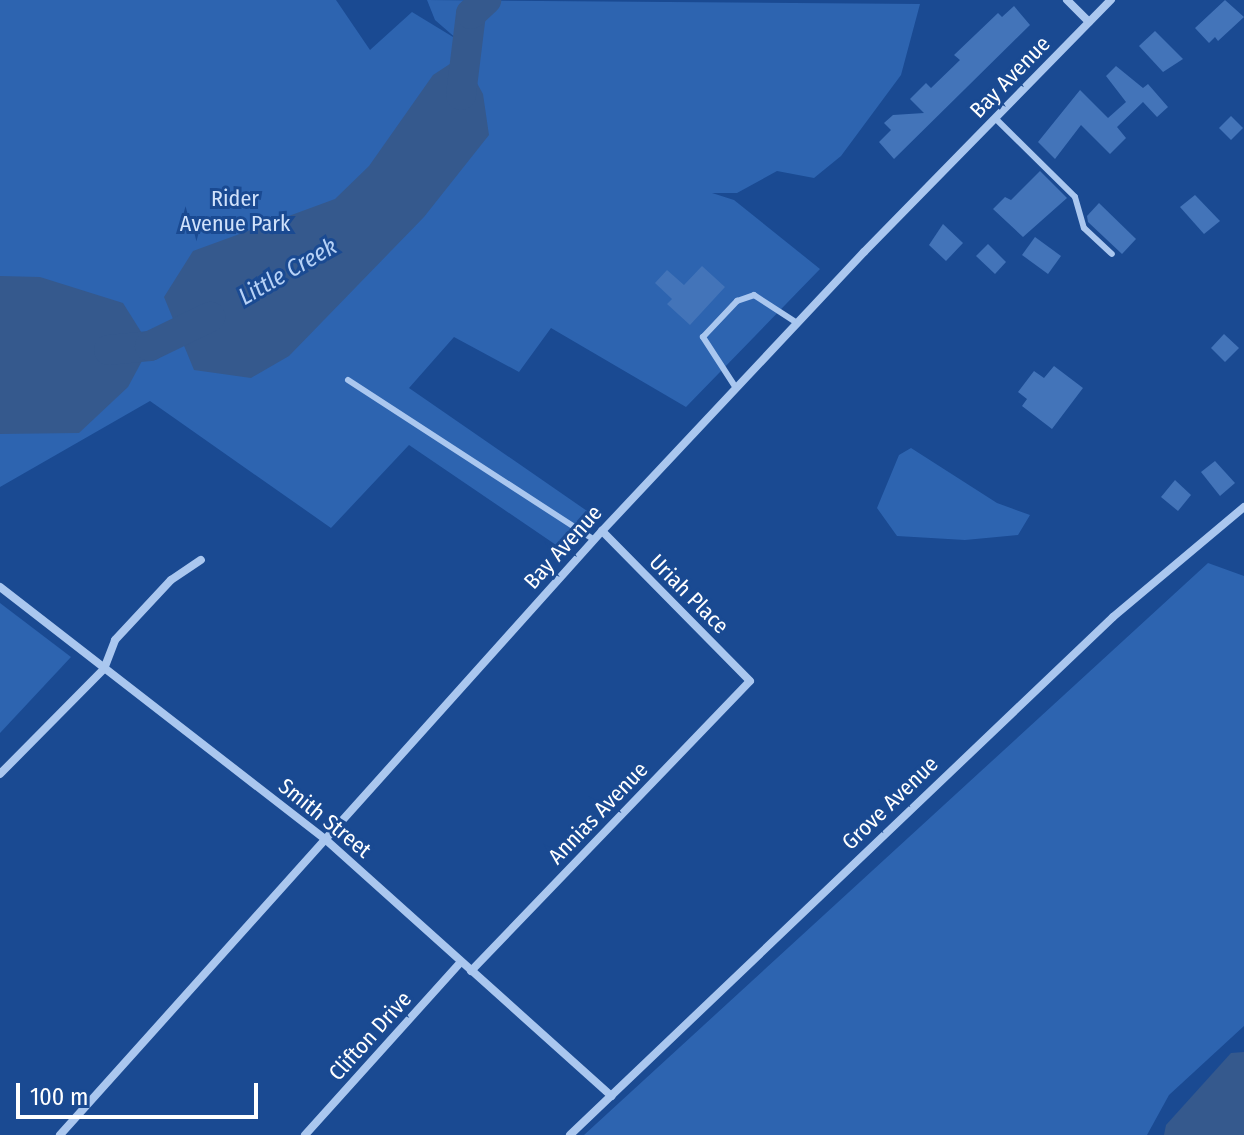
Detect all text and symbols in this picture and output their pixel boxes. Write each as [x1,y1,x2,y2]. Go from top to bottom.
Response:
street label: Bay Avenue [965,31,1055,123]
park label: Rider Avenue Park [180,185,290,236]
water label: Little Creek [234,232,342,312]
street label: Bay Avenue [519,500,607,594]
street label: Uriah Place [644,549,734,639]
street label: Grove Avenue [837,751,943,855]
street label: Annias Avenue [543,756,653,870]
street label: Smith Street [273,773,377,863]
street label: Clifton Drive [323,986,417,1086]
scale bar [20,1067,262,1117]
text: 100 m [30,1083,88,1111]

